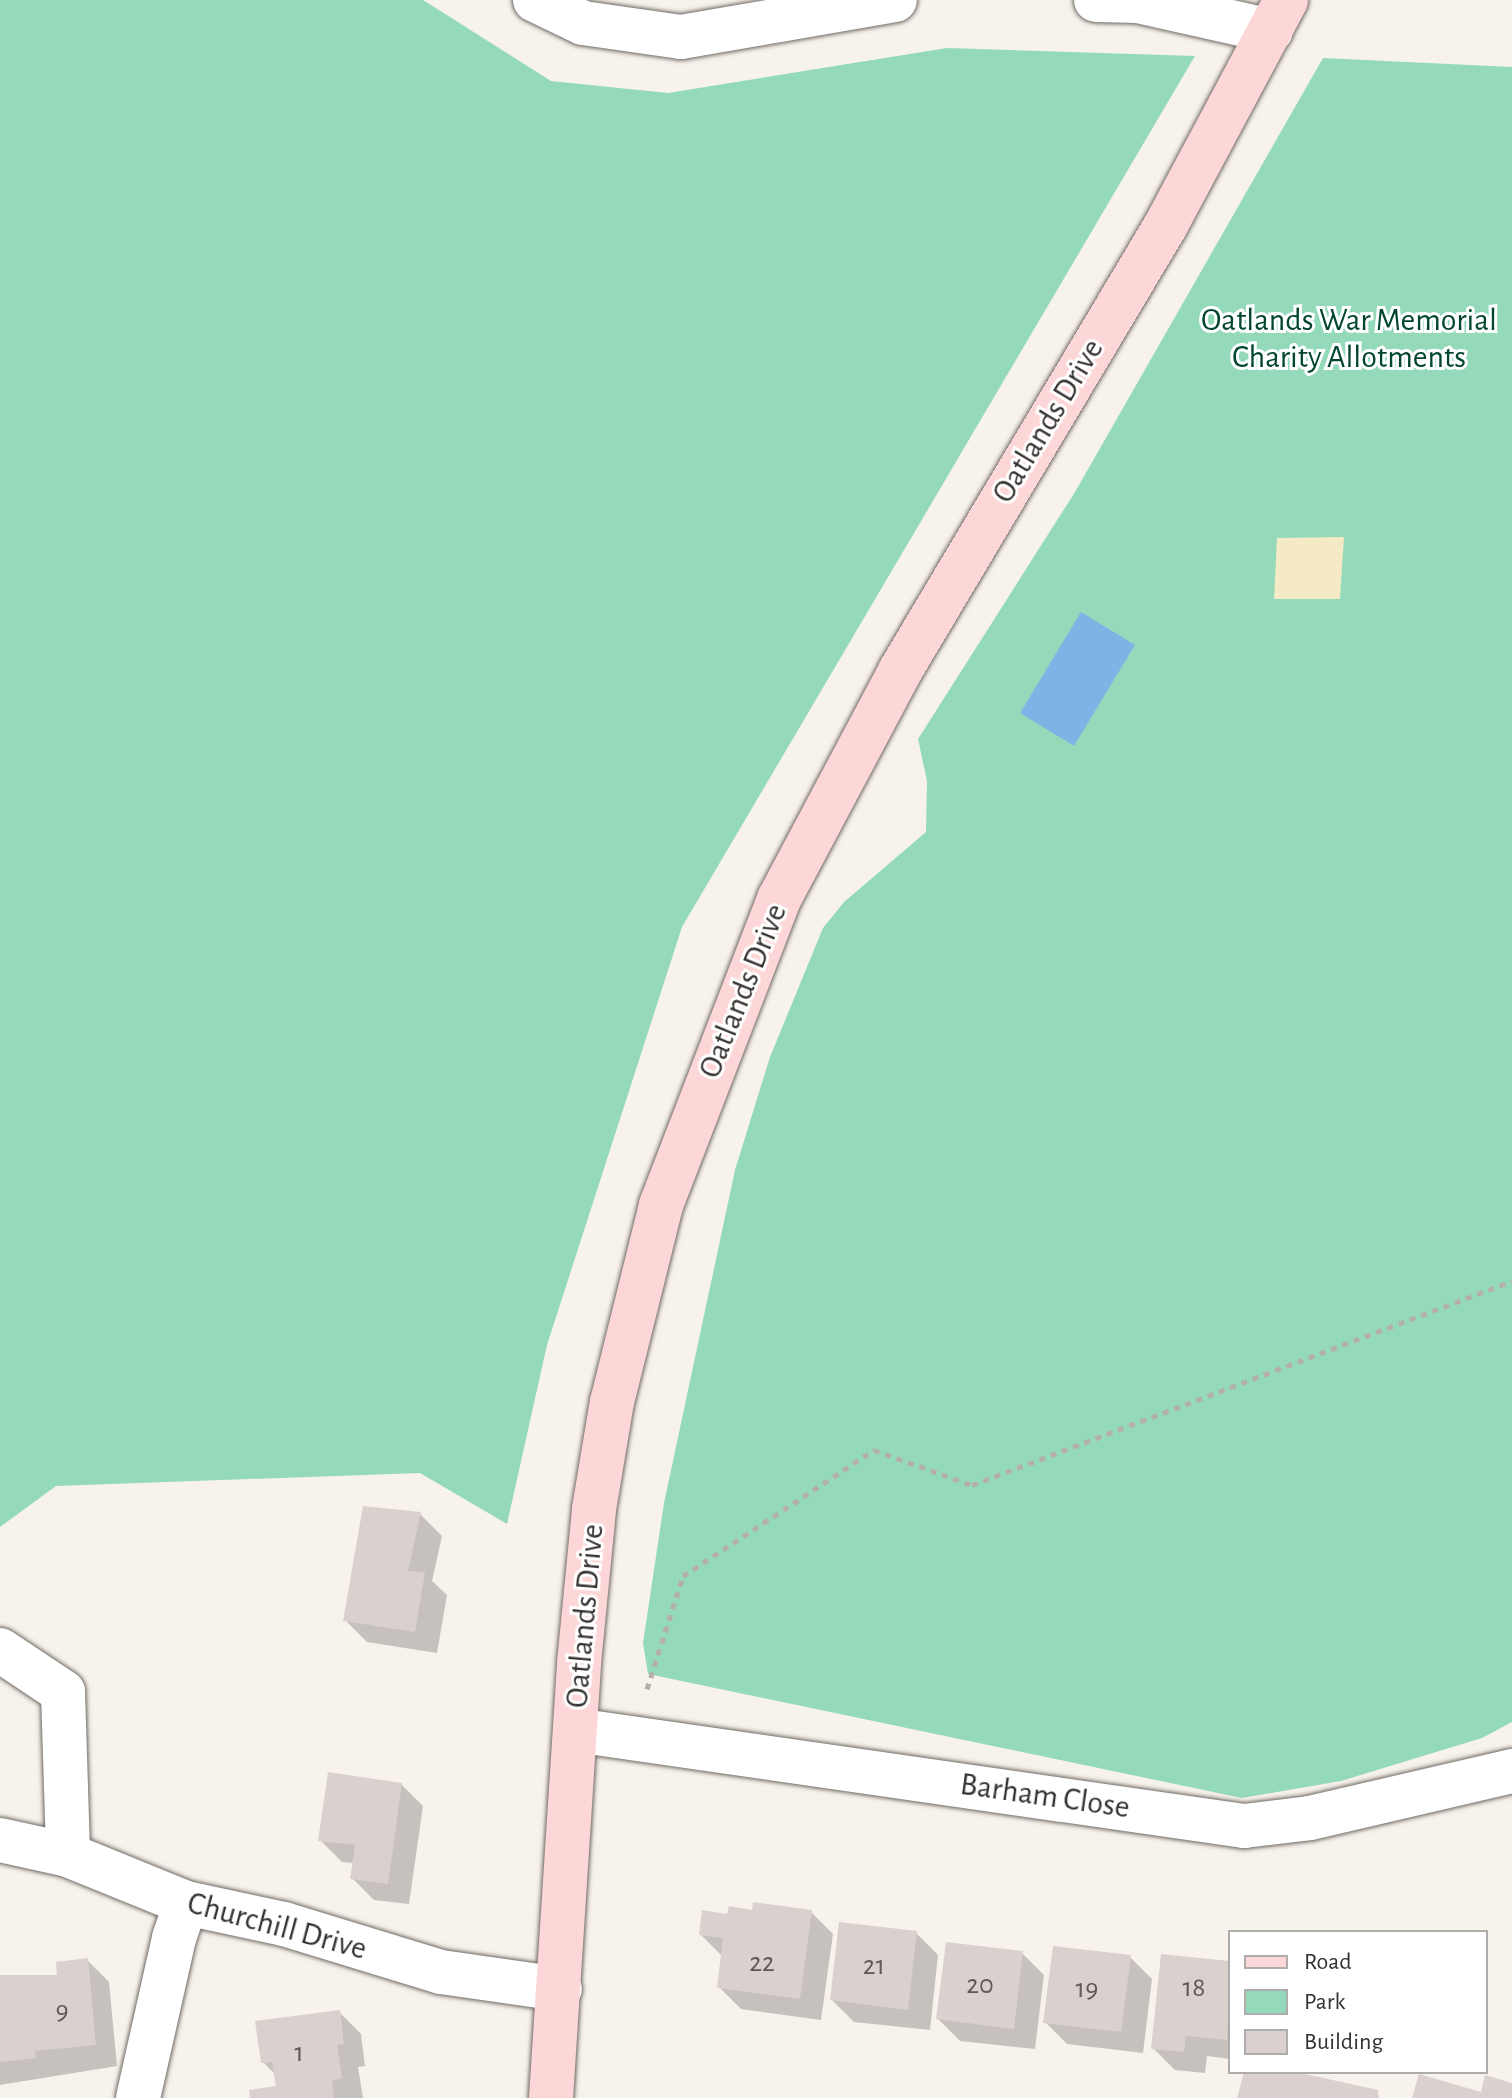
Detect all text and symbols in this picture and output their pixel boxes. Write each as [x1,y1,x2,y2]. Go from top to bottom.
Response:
park label: Oatlands War Memorial Charity Allotments [1201,302,1497,377]
street label: Oatlands Drive [984,332,1112,510]
street label: Oatlands Drive [691,898,795,1084]
street label: Oatlands Drive [558,1522,612,1710]
street label: Barham Close [958,1765,1132,1827]
street label: Churchill Drive [183,1884,371,1968]
legend [1228,1930,1488,2074]
house number: 22 [749,1946,775,1980]
house number: 21 [863,1949,885,1983]
text: Road [1304,1950,1352,1974]
house number: 20 [966,1968,994,2002]
house number: 18 [1183,1971,1205,2005]
house number: 19 [1076,1972,1098,2006]
text: Park [1304,1990,1345,2014]
house number: 9 [55,1994,69,2028]
text: Building [1304,2030,1383,2054]
house number: 1 [294,2036,304,2070]

